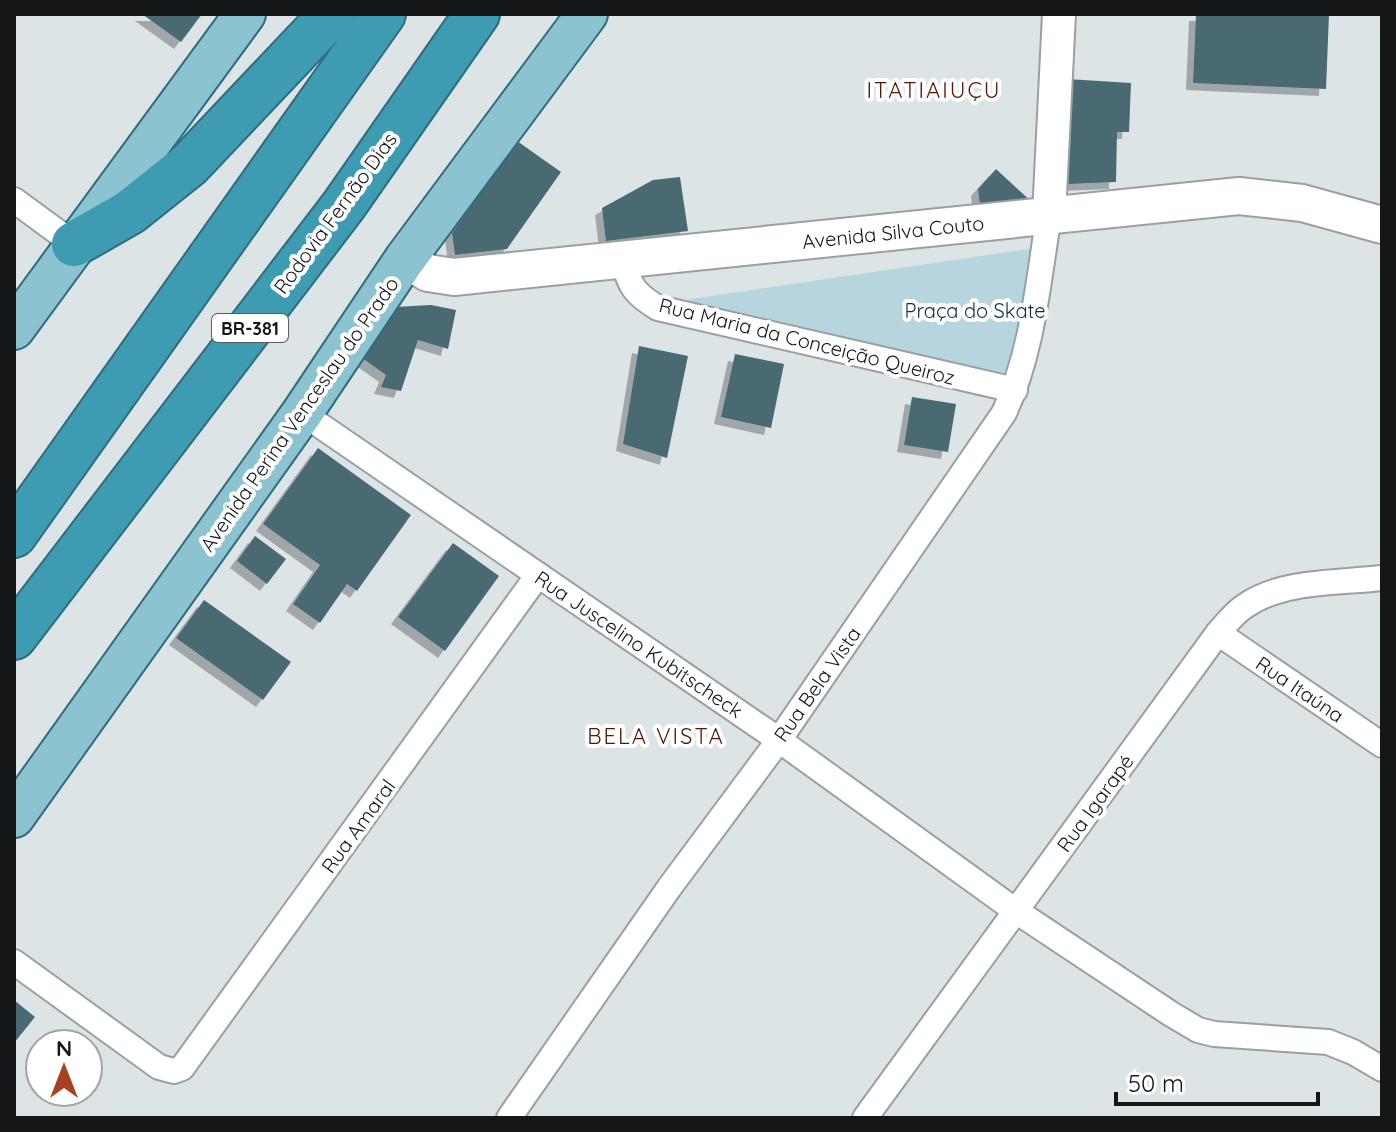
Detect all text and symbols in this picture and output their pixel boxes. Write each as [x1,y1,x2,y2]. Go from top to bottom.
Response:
district label: ITATIAIUÇU [866,76,1002,104]
street label: Rodovia Fernão Dias [268,127,402,299]
street label: Avenida Silva Couto [801,210,985,254]
street label: Avenida Perina Venceslau do Prado [194,272,404,556]
street label: Rua Maria da Conceição Queiroz [657,292,957,390]
park label: Praça do Skate [904,298,1046,323]
road number: BR-381 [212,314,288,342]
street label: Rua Juscelino Kubitscheck [530,565,748,723]
street label: Rua Bela Vista [768,622,866,746]
street label: Rua Itaúna [1251,650,1349,728]
district label: BELA VISTA [587,722,725,750]
street label: Rua Igarapé [1051,749,1139,857]
street label: Rua Amaral [316,774,400,878]
north arrow [24,1028,104,1108]
text: N [56,1034,72,1062]
scale bar [1116,1056,1318,1106]
text: 50 m [1128,1068,1184,1098]

